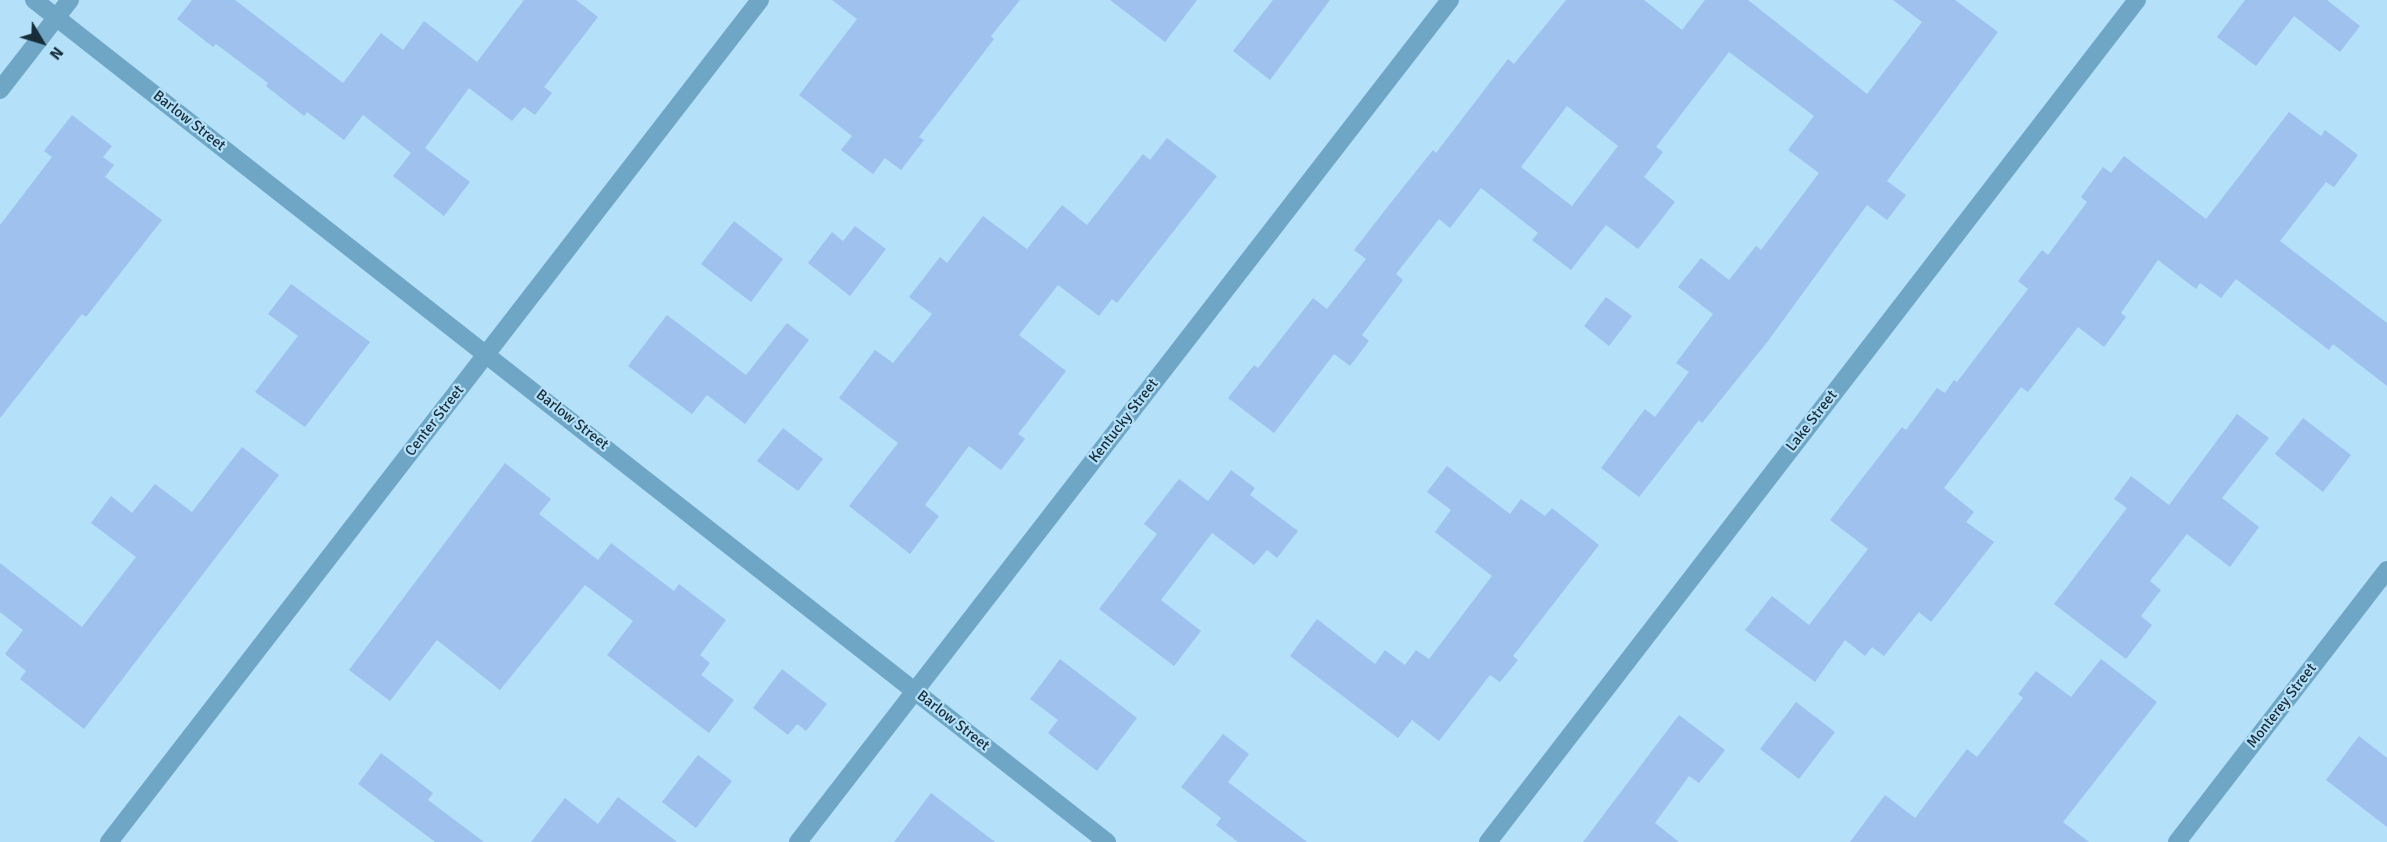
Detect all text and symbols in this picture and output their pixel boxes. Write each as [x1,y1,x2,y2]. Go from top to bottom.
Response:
north arrow [12,12,72,72]
text: N [45,43,67,64]
street label: Barlow Street [149,87,229,155]
street label: Kentucky Street [1086,375,1162,467]
street label: Center Street [402,382,468,460]
street label: Barlow Street [532,386,612,454]
street label: Lake Street [1783,387,1841,455]
street label: Monterey Street [2243,660,2321,752]
street label: Barlow Street [913,687,993,755]

